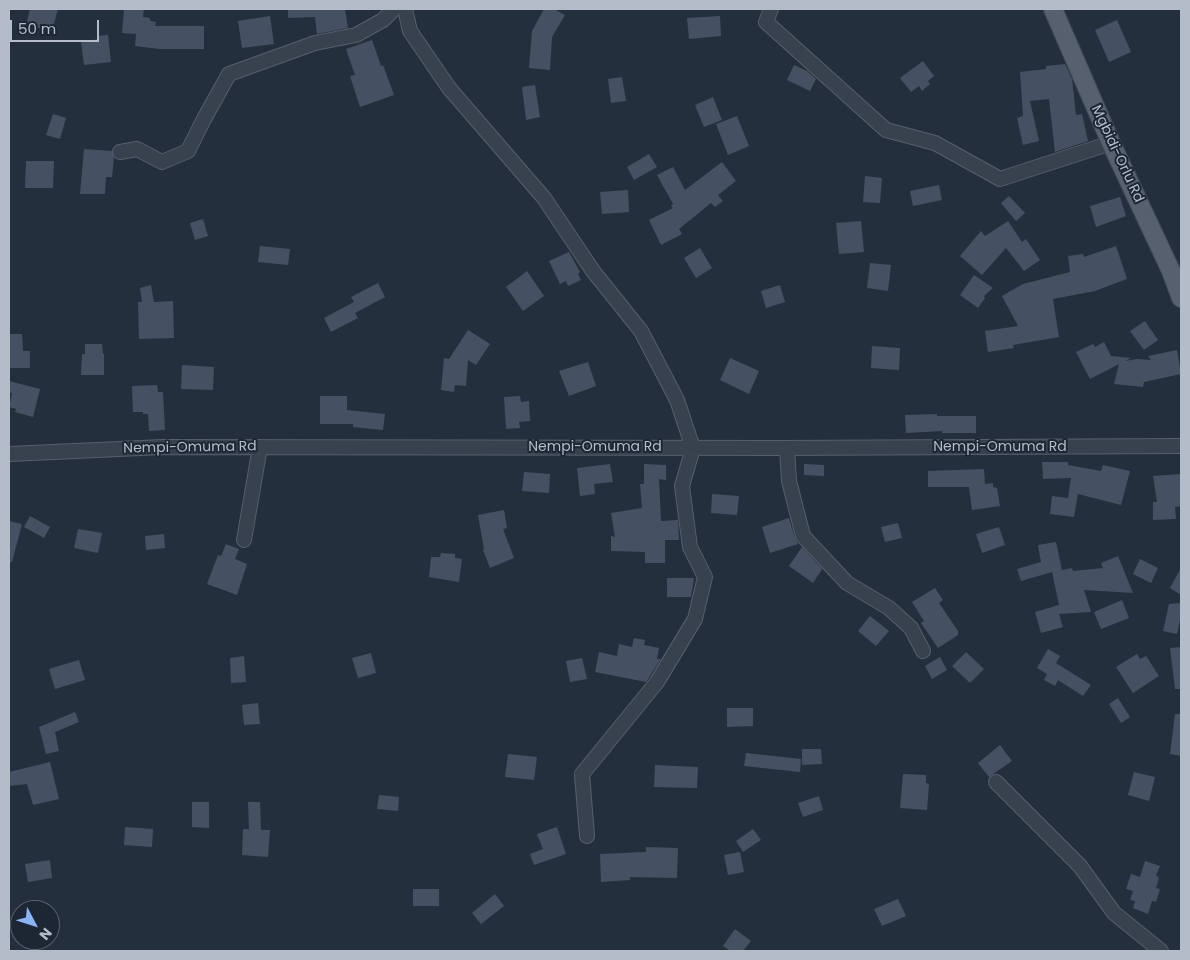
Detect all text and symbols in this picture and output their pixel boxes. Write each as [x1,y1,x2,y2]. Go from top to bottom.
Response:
scale bar [12,10,101,42]
text: 50 m [18,18,56,39]
street label: Mgbidi-Orlu Rd [1087,103,1147,205]
street label: Nempi-Omuma Rd [123,438,257,458]
street label: Nempi-Omuma Rd [528,439,662,455]
street label: Nempi-Omuma Rd [933,439,1067,455]
north arrow [10,900,60,950]
text: N [35,924,57,944]

